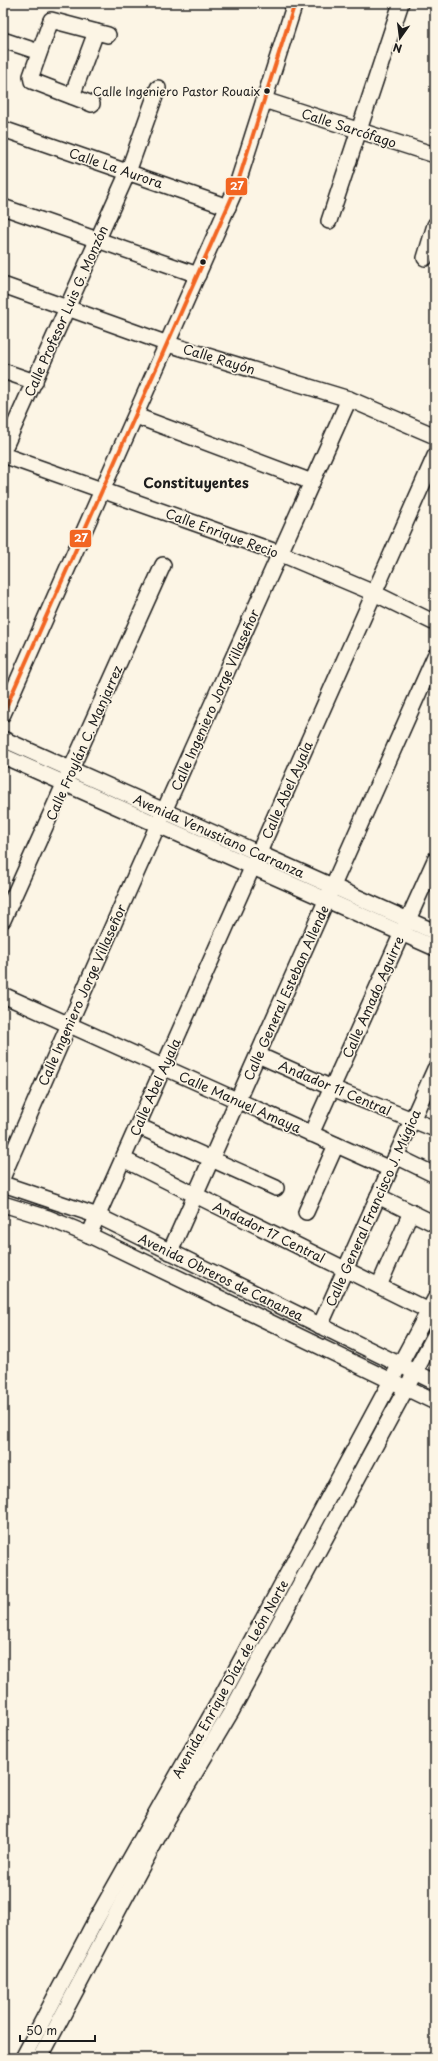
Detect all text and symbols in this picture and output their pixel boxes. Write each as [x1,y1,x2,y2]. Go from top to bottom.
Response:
north arrow [380,18,420,58]
text: N [391,39,404,57]
place label: Calle Ingeniero Pastor Rouaix [93,82,260,100]
marker: Calle Ingeniero Pastor Rouaix [262,86,272,96]
street label: Calle Sarcófago [299,103,399,152]
street label: Calle La Aurora [67,143,166,192]
line badge: 27 [225,177,248,196]
text: 27 [230,177,245,194]
street label: Calle Profesor Luis G. Monzón [19,222,112,399]
unlabelled marker [198,257,208,267]
street label: Calle Rayón [181,339,258,378]
district label: Constituyentes [143,472,249,493]
street label: Calle Enrique Recio [163,503,281,562]
line badge: 27 [69,529,92,548]
text: 27 [74,529,89,546]
street label: Calle Ingeniero Jorge Villaseñor [166,605,264,794]
street label: Calle Froylán C. Manjarrez [41,662,126,823]
street label: Calle Abel Ayala [256,737,317,842]
street label: Avenida Venustiano Carranza [131,789,308,882]
street label: Calle Ingeniero Jorge Villaseñor [33,900,131,1089]
street label: Calle General Esteban Allende [238,902,333,1083]
street label: Calle Amado Aguirre [337,933,408,1061]
street label: Calle Abel Ayala [124,1034,185,1139]
street label: Andador 11 Central [276,1055,394,1120]
street label: Calle Manuel Amaya [176,1066,305,1137]
street label: Calle General Francisco J. Múgica [320,1105,425,1309]
street label: Andador 17 Central [210,1196,328,1267]
street label: Avenida Obreros de Cananea [136,1228,308,1325]
street label: Avenida Enrique Díaz de León Norte [167,1576,292,1781]
scale bar [20,2017,95,2043]
text: 50 m [26,2021,57,2039]

